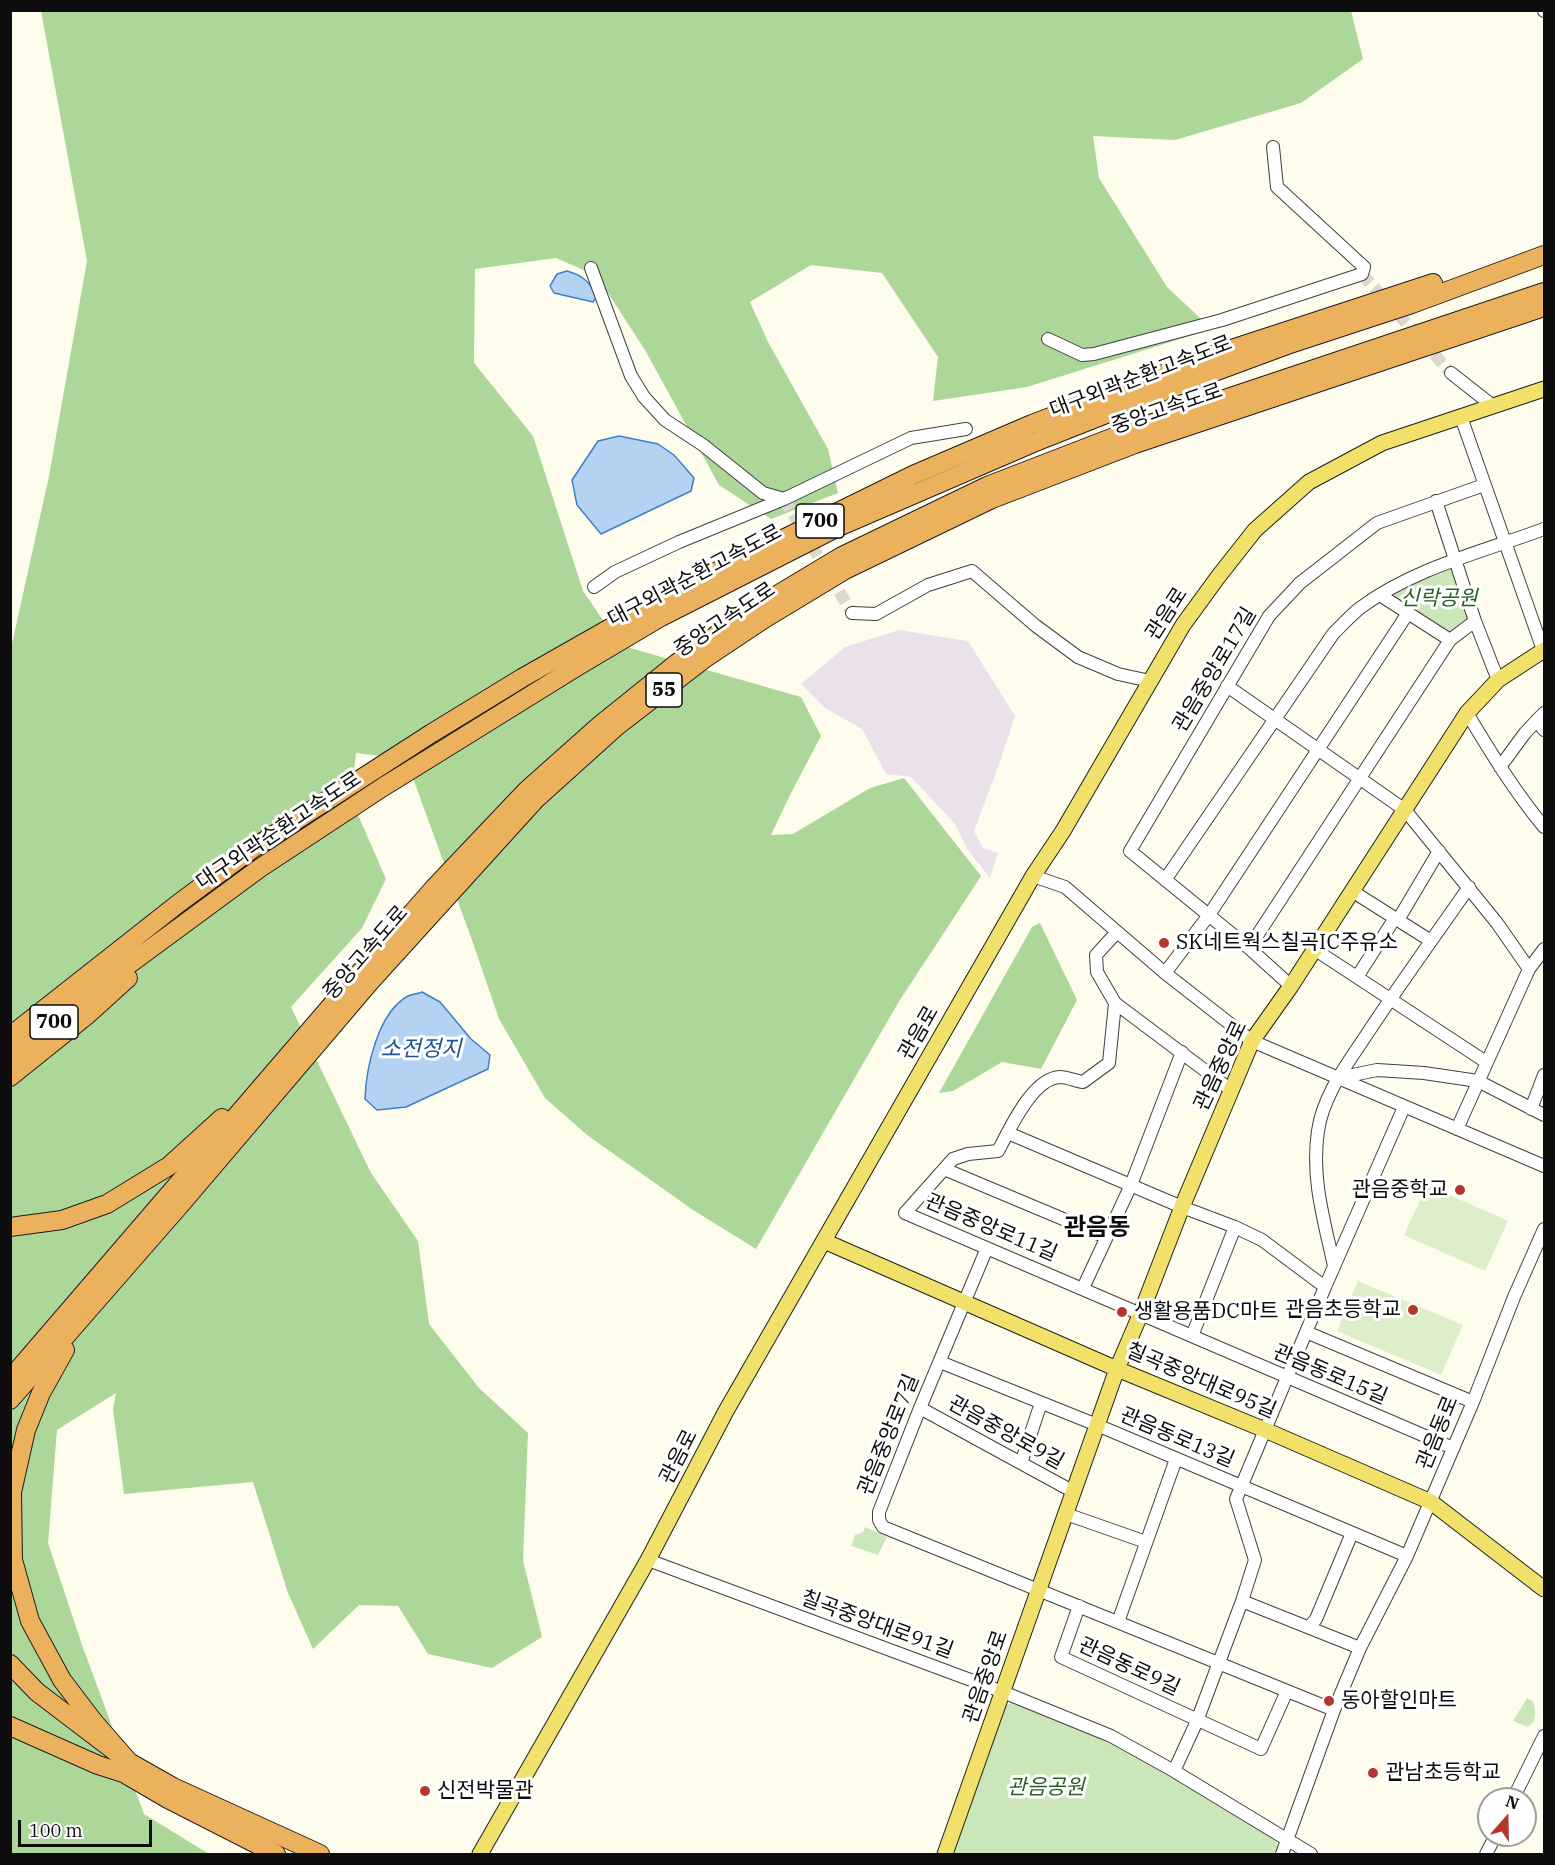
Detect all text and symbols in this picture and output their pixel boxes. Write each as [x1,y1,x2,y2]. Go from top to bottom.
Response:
street label: 대구외곽순환고속도로 [1046,331,1236,423]
street label: 중앙고속도로 [1108,378,1226,440]
road number: 700 [796,504,844,538]
street label: 대구외곽순환고속도로 [604,520,786,632]
street label: 중앙고속도로 [670,577,780,663]
street label: 관음로 [1141,583,1193,645]
park label: 신락공원 [1400,586,1478,612]
street label: 관음중앙로17길 [1168,603,1262,737]
road number: 55 [646,673,682,707]
street label: 대구외곽순환고속도로 [192,767,366,895]
street label: 중앙고속도로 [318,901,414,1005]
place label: SK네트웍스칠곡IC주유소 [1176,930,1398,956]
marker: SK네트웍스칠곡IC주유소 [1157,936,1171,950]
street label: 관음로 [894,1002,944,1064]
road number: 700 [30,1005,78,1039]
street label: 관음중앙로 [1189,1017,1253,1115]
water label: 소전정지 [381,1037,461,1063]
place label: 관음중학교 [1351,1177,1448,1203]
marker: 관음중학교 [1453,1183,1467,1197]
street label: 관음중앙로11길 [921,1189,1061,1267]
district label: 관음동 [1064,1214,1130,1242]
place label: 관음초등학교 [1285,1297,1401,1323]
place label: 생활용품DC마트 [1134,1299,1279,1325]
marker: 관음초등학교 [1406,1303,1420,1317]
marker: 생활용품DC마트 [1115,1305,1129,1319]
street label: 칠곡중앙대로95길 [1122,1338,1280,1424]
street label: 관음동로15길 [1269,1340,1391,1410]
street label: 관음중앙로7길 [853,1371,925,1499]
street label: 관음중앙로9길 [944,1391,1068,1475]
street label: 관음동로 [1412,1392,1464,1474]
street label: 관음동로13길 [1116,1403,1238,1473]
street label: 관음로 [655,1425,703,1489]
street label: 칠곡중앙대로91길 [797,1586,957,1664]
street label: 관음중앙로 [958,1627,1014,1727]
street label: 관음동로9길 [1074,1633,1184,1701]
place label: 동아할인마트 [1341,1688,1457,1714]
marker: 동아할인마트 [1322,1694,1336,1708]
place label: 관남초등학교 [1385,1760,1501,1786]
marker: 관남초등학교 [1366,1766,1380,1780]
park label: 관음공원 [1007,1775,1085,1801]
place label: 신전박물관 [437,1778,534,1804]
marker: 신전박물관 [418,1784,432,1798]
north arrow [1477,1787,1537,1847]
text: N [1503,1790,1522,1814]
scale bar [21,1808,154,1846]
text: 100 m [29,1819,83,1842]

